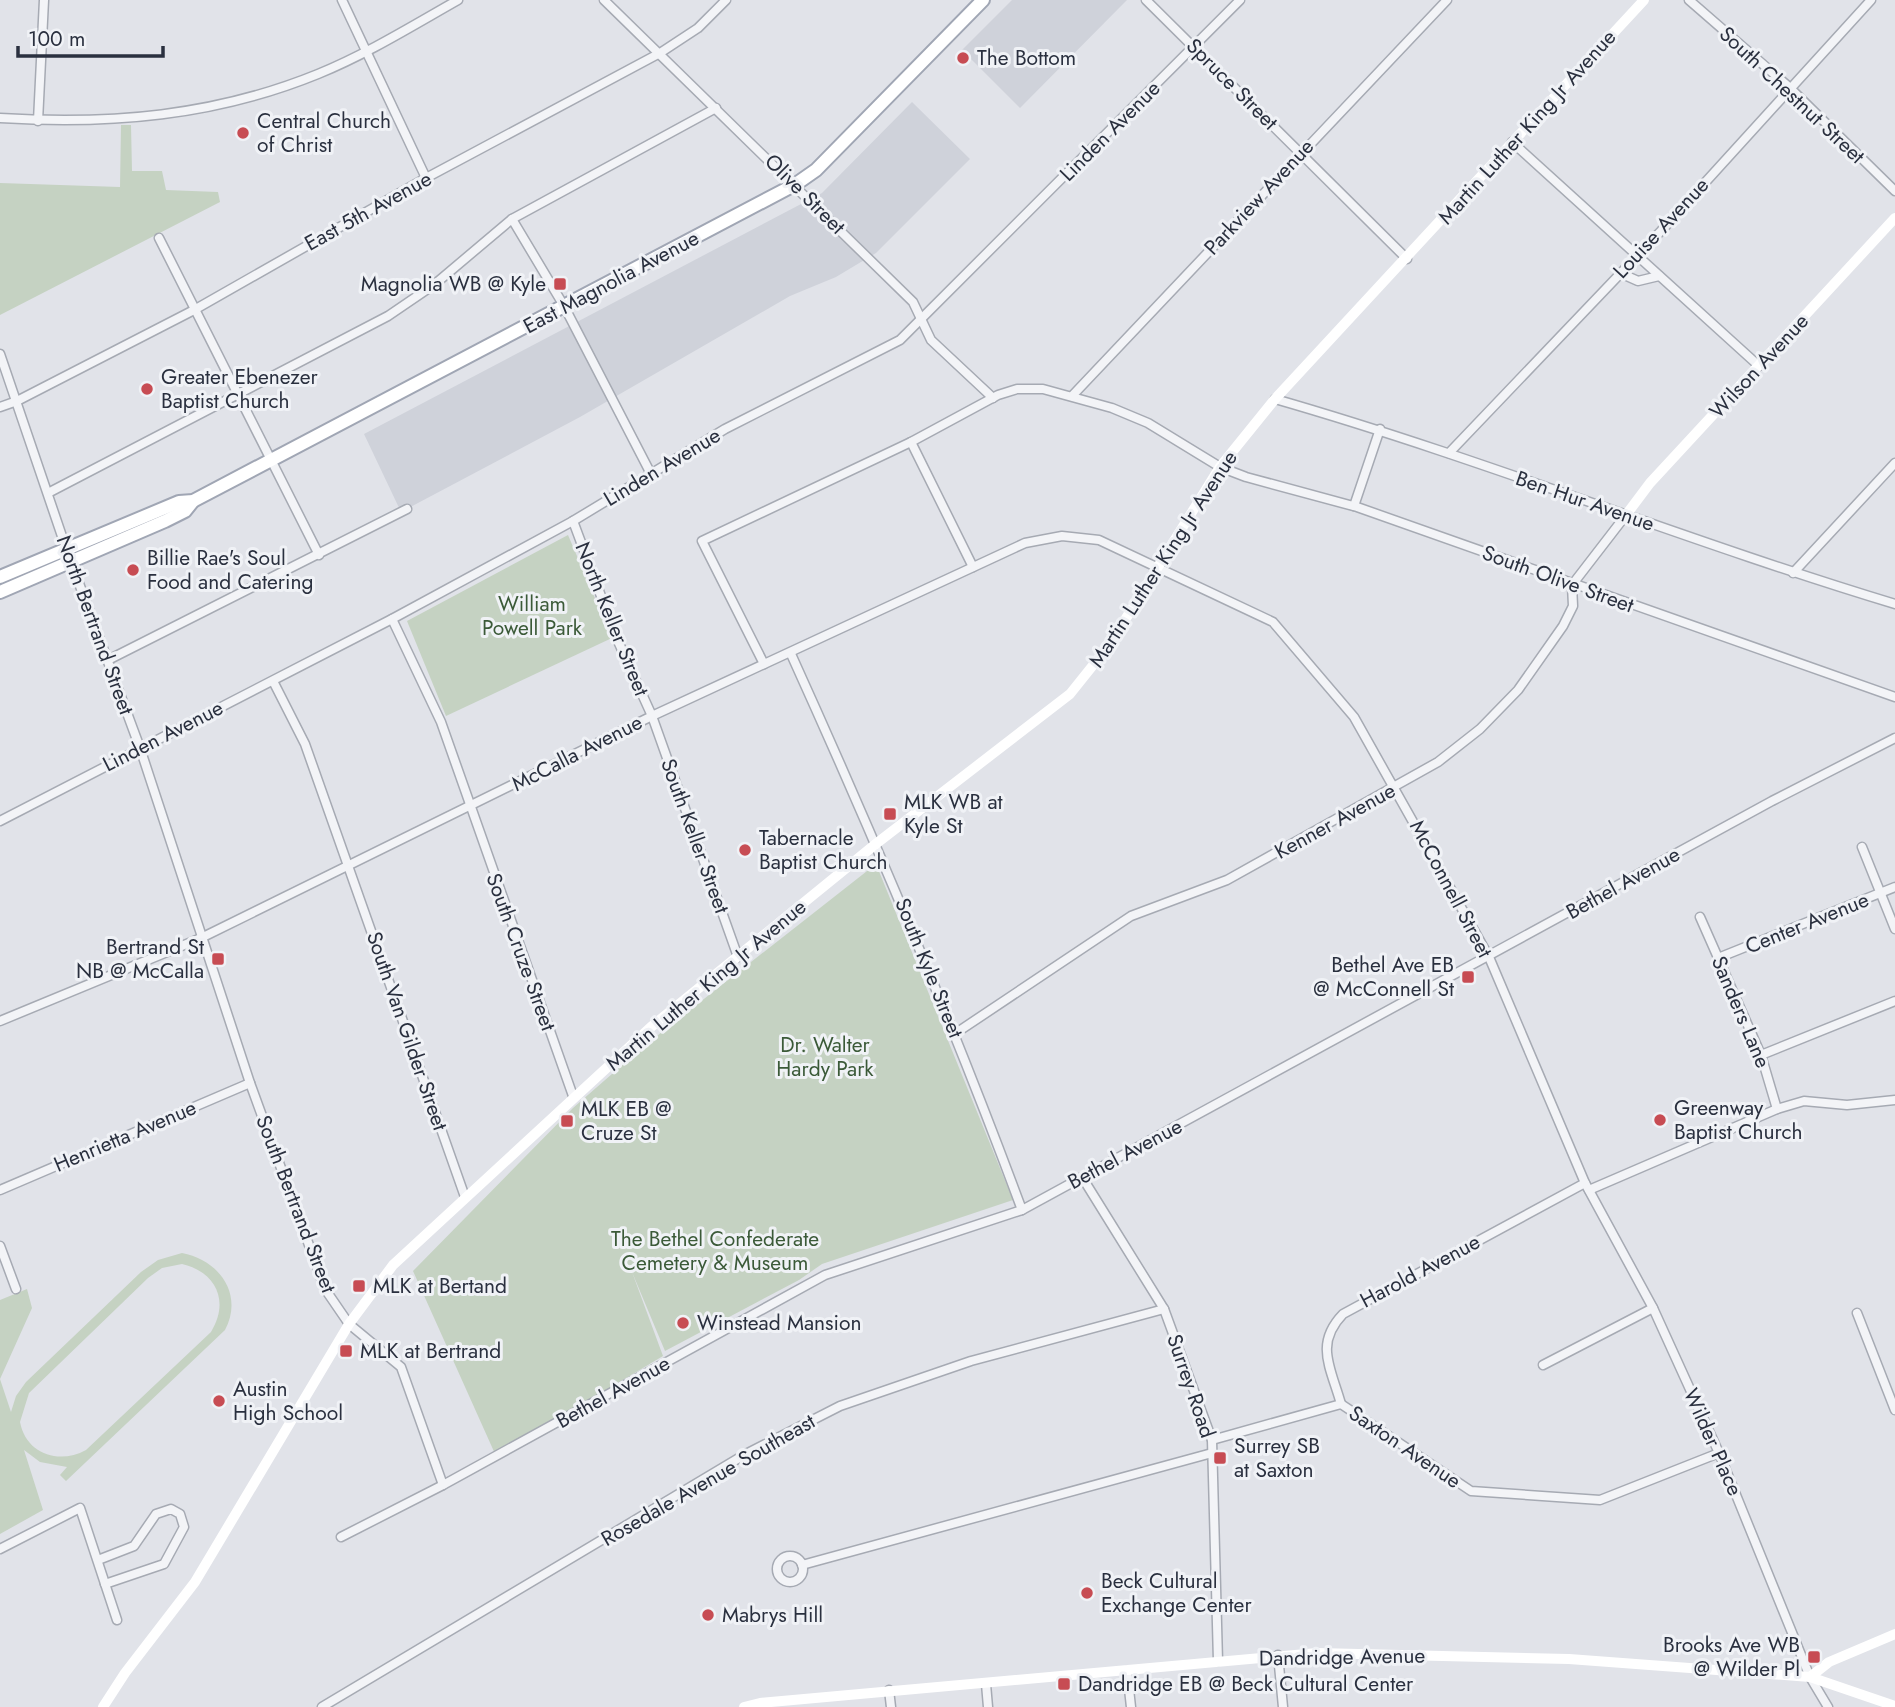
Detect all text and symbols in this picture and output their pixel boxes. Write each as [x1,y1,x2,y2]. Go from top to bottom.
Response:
scale bar [18,14,163,58]
street label: South Chestnut Street [1712,19,1872,171]
street label: Martin Luther King Jr Avenue [1431,23,1623,231]
text: 100 m [28,24,85,54]
street label: Spruce Street [1179,31,1285,137]
place label: The Bottom [977,43,1076,73]
marker: The Bottom [955,50,971,66]
street label: Linden Avenue [1053,74,1167,188]
place label: Central Church of Christ [257,106,391,160]
marker: Central Church of Christ [235,125,251,141]
street label: Parkview Avenue [1197,132,1321,262]
street label: Olive Street [758,147,852,241]
street label: East 5th Avenue [299,164,437,258]
street label: Louise Avenue [1606,171,1716,285]
street label: East Magnolia Avenue [518,223,704,341]
place label: Magnolia WB @ Kyle [361,269,546,299]
marker: Magnolia WB @ Kyle [552,276,568,292]
street label: Wilson Avenue [1702,307,1816,425]
place label: Greater Ebenezer Baptist Church [161,362,318,416]
marker: Greater Ebenezer Baptist Church [139,381,155,397]
street label: Linden Avenue [598,420,726,514]
street label: Martin Luther King Jr Avenue [1081,445,1245,673]
street label: Ben Hur Avenue [1512,463,1659,539]
street label: North Bertrand Street [49,531,141,719]
street label: North Keller Street [567,538,657,700]
street label: South Olive Street [1478,538,1638,620]
place label: Billie Rae's Soul Food and Catering [147,543,313,597]
marker: Billie Rae's Soul Food and Catering [125,562,141,578]
park label: William Powell Park [482,589,583,643]
street label: Linden Avenue [98,693,229,779]
street label: McCalla Avenue [506,707,648,799]
street label: South Keller Street [653,755,737,917]
street label: Kenner Avenue [1269,775,1401,867]
place label: MLK WB at Kyle St [904,787,1003,841]
marker: MLK WB at Kyle St [882,806,898,822]
street label: McConnell Street [1402,815,1500,963]
place label: Tabernacle Baptist Church [759,823,887,877]
street label: Bethel Avenue [1561,839,1686,927]
marker: Tabernacle Baptist Church [737,842,753,858]
street label: South Cruze Street [479,869,563,1035]
street label: Center Avenue [1741,884,1874,961]
street label: Martin Luther King Jr Avenue [599,892,813,1078]
street label: South Kyle Street [887,894,971,1042]
street label: South Van Gilder Street [359,928,455,1134]
place label: Bertrand St NB @ McCalla [76,932,204,986]
place label: Bethel Ave EB @ McConnell St [1313,950,1454,1004]
marker: Bertrand St NB @ McCalla [210,951,226,967]
street label: Sanders Lane [1704,951,1778,1073]
marker: Bethel Ave EB @ McConnell St [1460,969,1476,985]
park label: Dr. Walter Hardy Park [776,1030,874,1084]
street label: Henrietta Avenue [49,1092,201,1180]
place label: Greenway Baptist Church [1674,1093,1802,1147]
place label: MLK EB @ Cruze St [581,1094,671,1148]
street label: South Bertrand Street [248,1111,344,1297]
street label: Bethel Avenue [1062,1111,1188,1197]
marker: Greenway Baptist Church [1652,1112,1668,1128]
marker: MLK EB @ Cruze St [559,1113,575,1129]
park label: The Bethel Confederate Cemetery & Museum [611,1224,819,1278]
street label: Harold Avenue [1355,1227,1485,1315]
place label: MLK at Bertand [373,1271,507,1301]
marker: MLK at Bertand [351,1278,367,1294]
place label: Winstead Mansion [697,1308,862,1338]
marker: Winstead Mansion [675,1315,691,1331]
street label: Surrey Road [1159,1330,1223,1442]
place label: MLK at Bertrand [360,1336,501,1366]
marker: MLK at Bertrand [338,1343,354,1359]
street label: Bethel Avenue [551,1348,676,1436]
place label: Austin High School [233,1374,343,1428]
street label: Wilder Place [1676,1384,1750,1501]
marker: Austin High School [211,1393,227,1409]
street label: Saxton Avenue [1343,1398,1467,1496]
street label: Rosedale Avenue Southeast [595,1406,821,1554]
place label: Surrey SB at Saxton [1234,1431,1320,1485]
marker: Surrey SB at Saxton [1212,1450,1228,1466]
place label: Beck Cultural Exchange Center [1101,1566,1252,1620]
marker: Beck Cultural Exchange Center [1079,1585,1095,1601]
place label: Mabrys Hill [722,1600,823,1630]
marker: Mabrys Hill [700,1607,716,1623]
place label: Brooks Ave WB @ Wilder Pl [1663,1630,1800,1684]
street label: Dandridge Avenue [1258,1641,1426,1673]
marker: Brooks Ave WB @ Wilder Pl [1806,1649,1822,1665]
place label: Dandridge EB @ Beck Cultural Center [1078,1669,1414,1699]
marker: Dandridge EB @ Beck Cultural Center [1056,1676,1072,1692]

